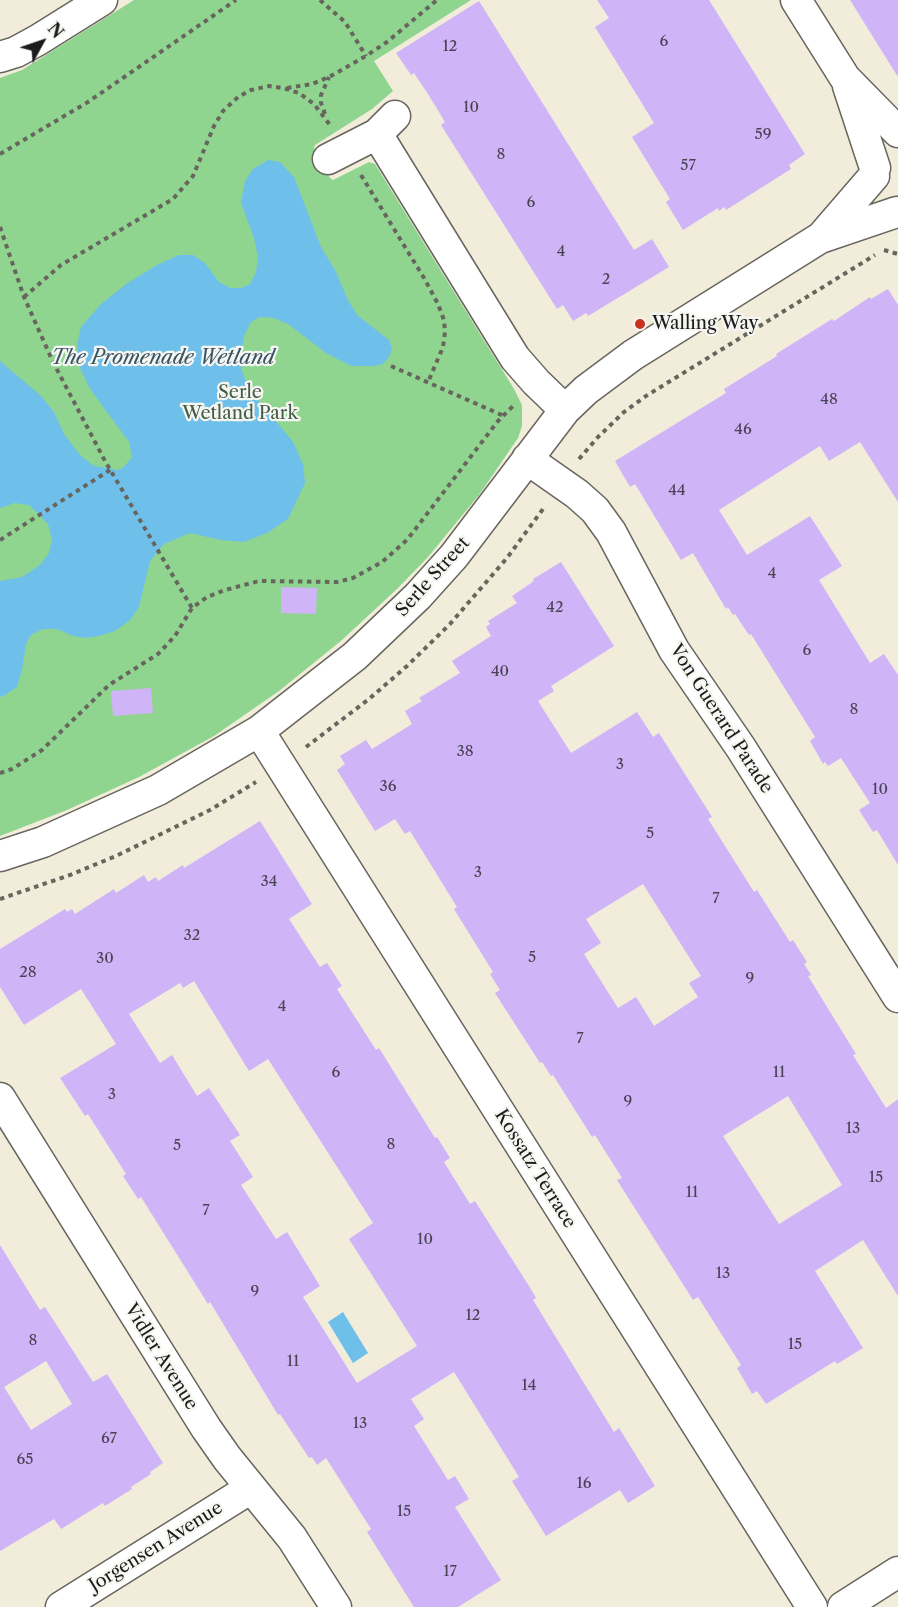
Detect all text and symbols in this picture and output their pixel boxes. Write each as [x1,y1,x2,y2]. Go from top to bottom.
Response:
north arrow [12,12,72,72]
text: N [44,19,68,42]
house number: 6 [660,33,668,51]
house number: 12 [443,38,457,56]
house number: 10 [463,99,479,117]
house number: 59 [755,126,771,144]
house number: 8 [497,146,505,164]
house number: 57 [680,157,696,175]
house number: 6 [527,194,535,212]
house number: 4 [557,243,565,261]
house number: 2 [602,271,610,289]
place label: Walling Way [652,313,759,335]
marker: Walling Way [633,317,647,331]
water label: The Promenade Wetland [51,346,275,370]
park label: Serle Wetland Park [182,382,298,424]
house number: 48 [820,391,838,409]
house number: 46 [734,421,752,439]
house number: 44 [668,482,686,500]
street label: Serle Street [392,533,474,621]
house number: 4 [768,565,776,583]
house number: 42 [546,599,564,617]
street label: Von Guerard Parade [665,640,777,798]
house number: 6 [803,642,811,660]
house number: 40 [491,663,509,681]
house number: 8 [850,701,858,719]
house number: 38 [456,743,474,761]
house number: 3 [616,756,624,774]
house number: 36 [379,778,397,796]
house number: 10 [872,781,888,799]
house number: 5 [646,825,654,843]
house number: 3 [474,864,482,882]
house number: 34 [261,873,277,891]
house number: 7 [712,890,720,908]
house number: 32 [184,927,200,945]
house number: 5 [528,949,536,967]
house number: 30 [96,950,114,968]
house number: 28 [19,964,37,982]
house number: 9 [746,970,754,988]
house number: 4 [278,998,286,1016]
house number: 7 [576,1030,584,1048]
house number: 6 [332,1064,340,1082]
house number: 11 [773,1064,785,1082]
house number: 3 [108,1086,116,1104]
house number: 9 [624,1093,632,1111]
street label: Kossatz Terrace [490,1106,580,1232]
house number: 13 [846,1120,860,1138]
house number: 8 [387,1136,395,1154]
house number: 5 [173,1137,181,1155]
house number: 15 [869,1169,883,1187]
house number: 11 [686,1184,698,1202]
house number: 7 [202,1202,210,1220]
house number: 10 [417,1231,433,1249]
house number: 13 [716,1265,730,1283]
house number: 9 [251,1283,259,1301]
street label: Vidler Avenue [120,1300,202,1414]
house number: 12 [466,1307,480,1325]
house number: 8 [29,1332,37,1350]
house number: 15 [788,1336,802,1354]
house number: 11 [287,1353,299,1371]
house number: 14 [522,1377,536,1395]
house number: 13 [353,1415,367,1433]
house number: 67 [101,1430,117,1448]
house number: 65 [17,1451,33,1469]
house number: 16 [576,1475,592,1493]
street label: Jorgensen Avenue [85,1497,227,1597]
house number: 15 [397,1503,411,1521]
house number: 17 [443,1563,457,1581]

